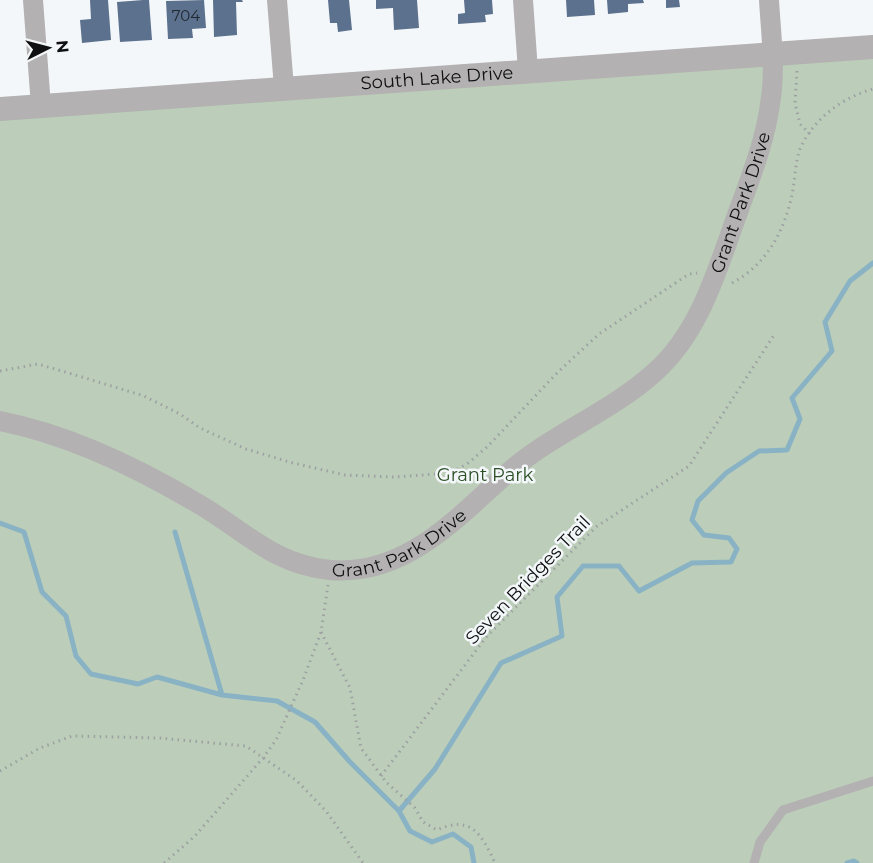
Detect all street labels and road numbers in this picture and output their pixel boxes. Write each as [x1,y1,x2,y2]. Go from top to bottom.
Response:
street label: South Lake Drive [360,62,514,94]
street label: Grant Park Drive [706,130,775,277]
street label: Grant Park Drive [332,504,471,582]
street label: Seven Bridges Trail [461,511,595,649]

